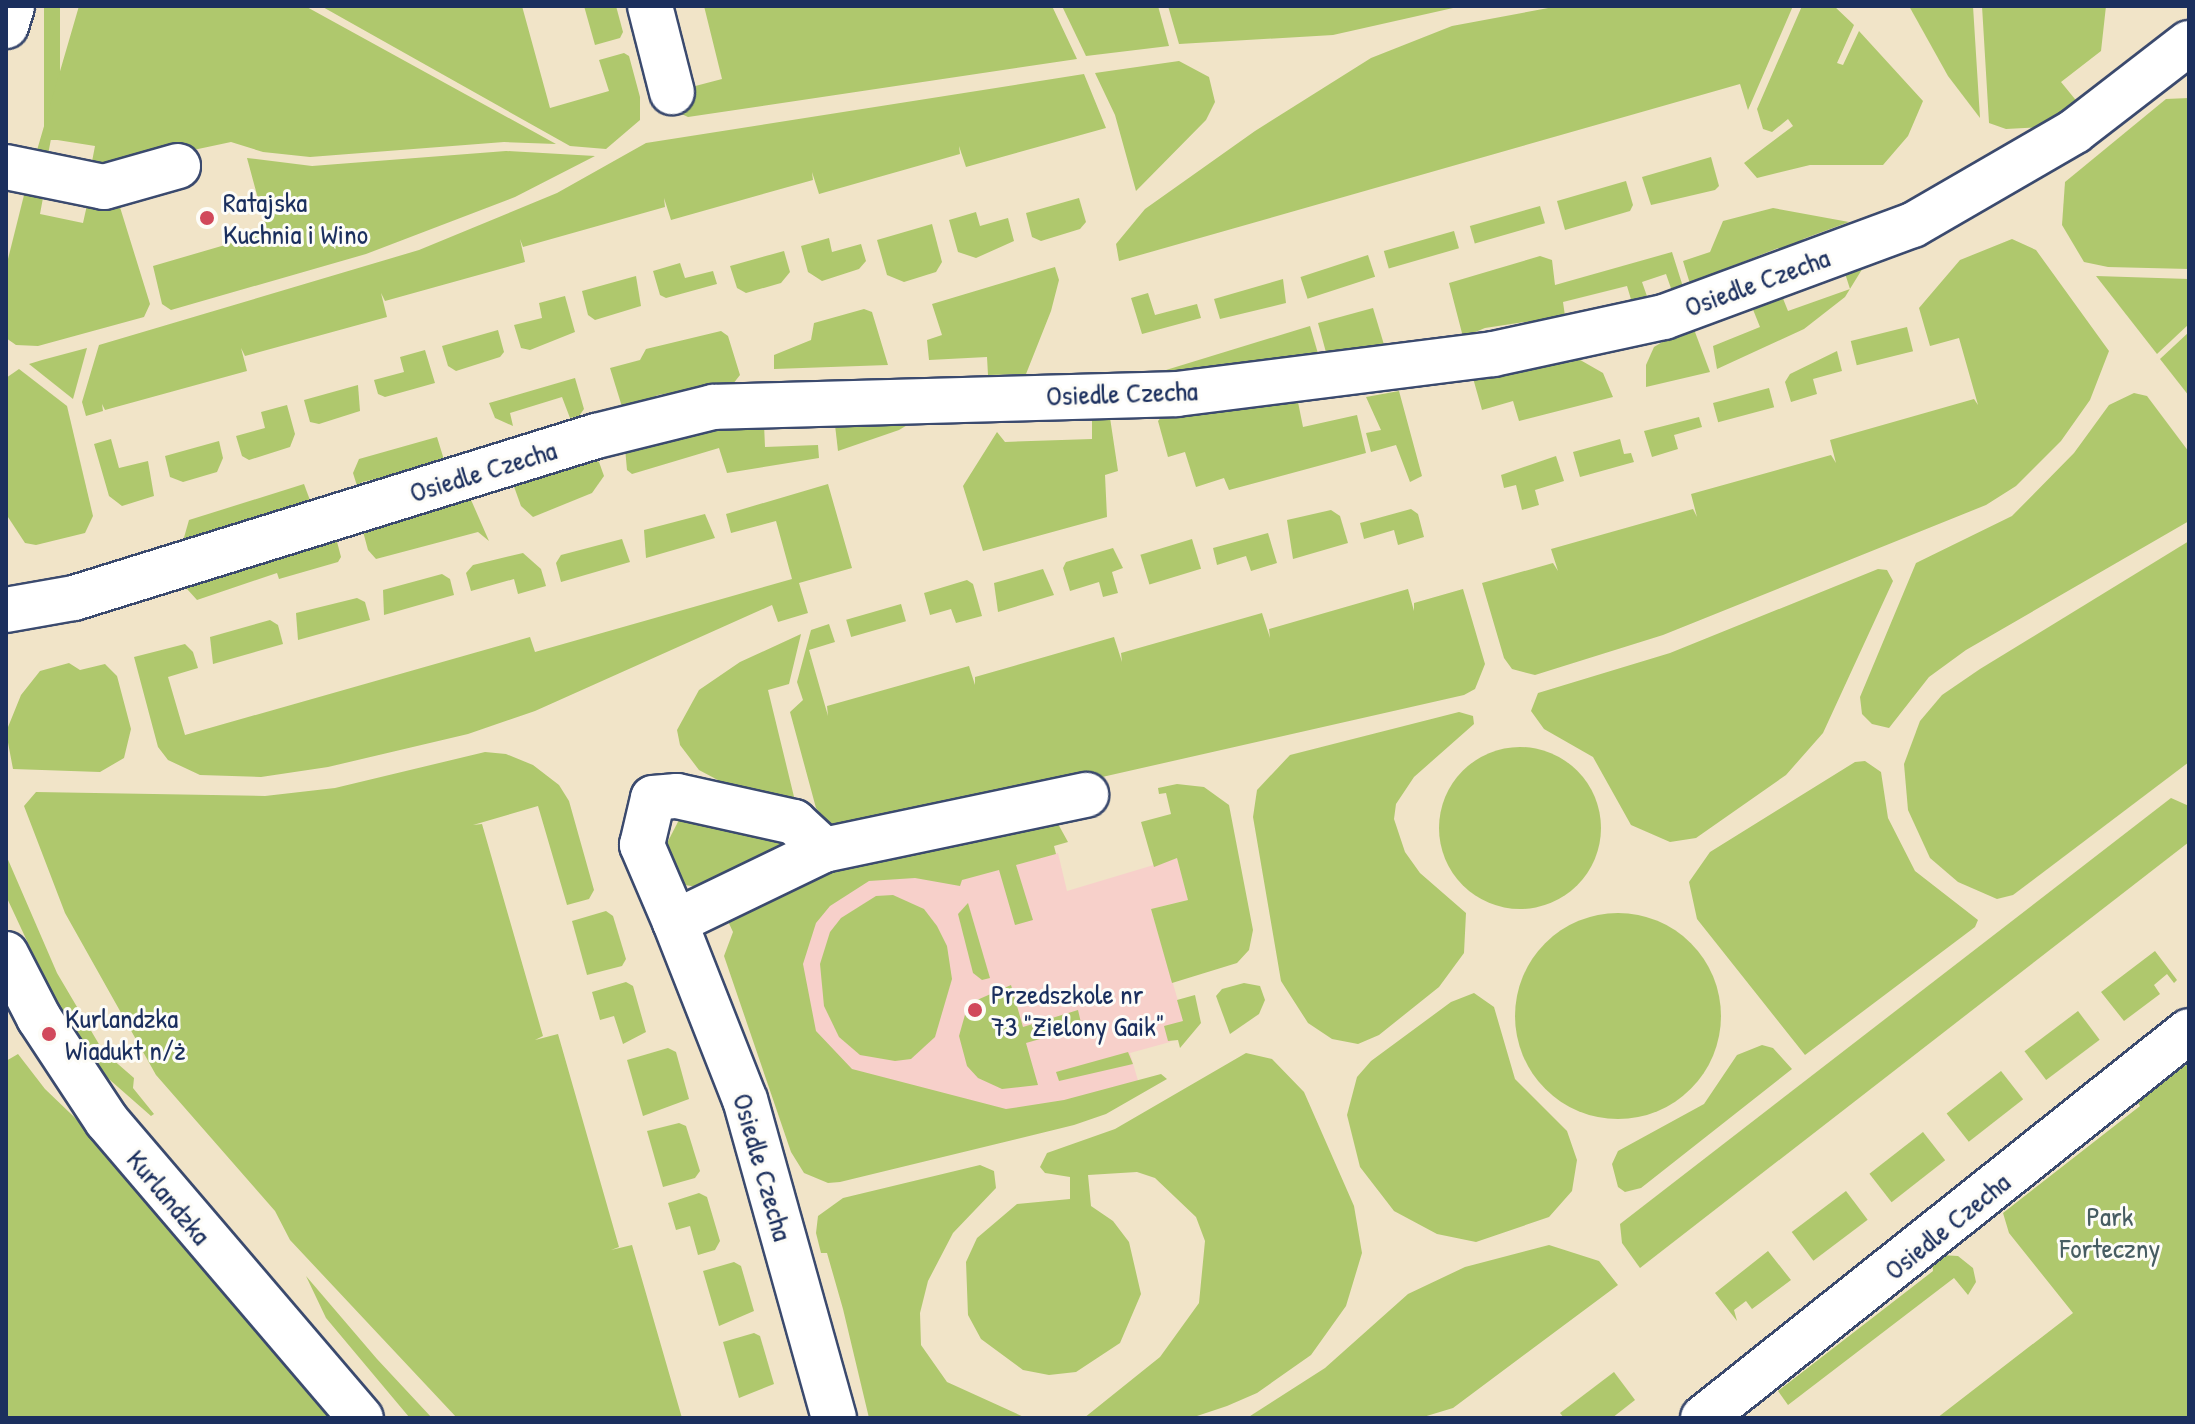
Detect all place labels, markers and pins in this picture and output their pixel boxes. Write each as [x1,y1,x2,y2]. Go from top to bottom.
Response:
place label: Ratajska Kuchnia i Wino [223,185,368,251]
marker: Ratajska Kuchnia i Wino [198,209,216,227]
place label: Przedszkole nr 73 "Zielony Gaik" [991,977,1164,1043]
place label: Kurlandzka Wiadukt n/ż [65,1001,186,1067]
marker: Przedszkole nr 73 "Zielony Gaik" [966,1001,984,1019]
marker: Kurlandzka Wiadukt n/ż [40,1025,58,1043]

